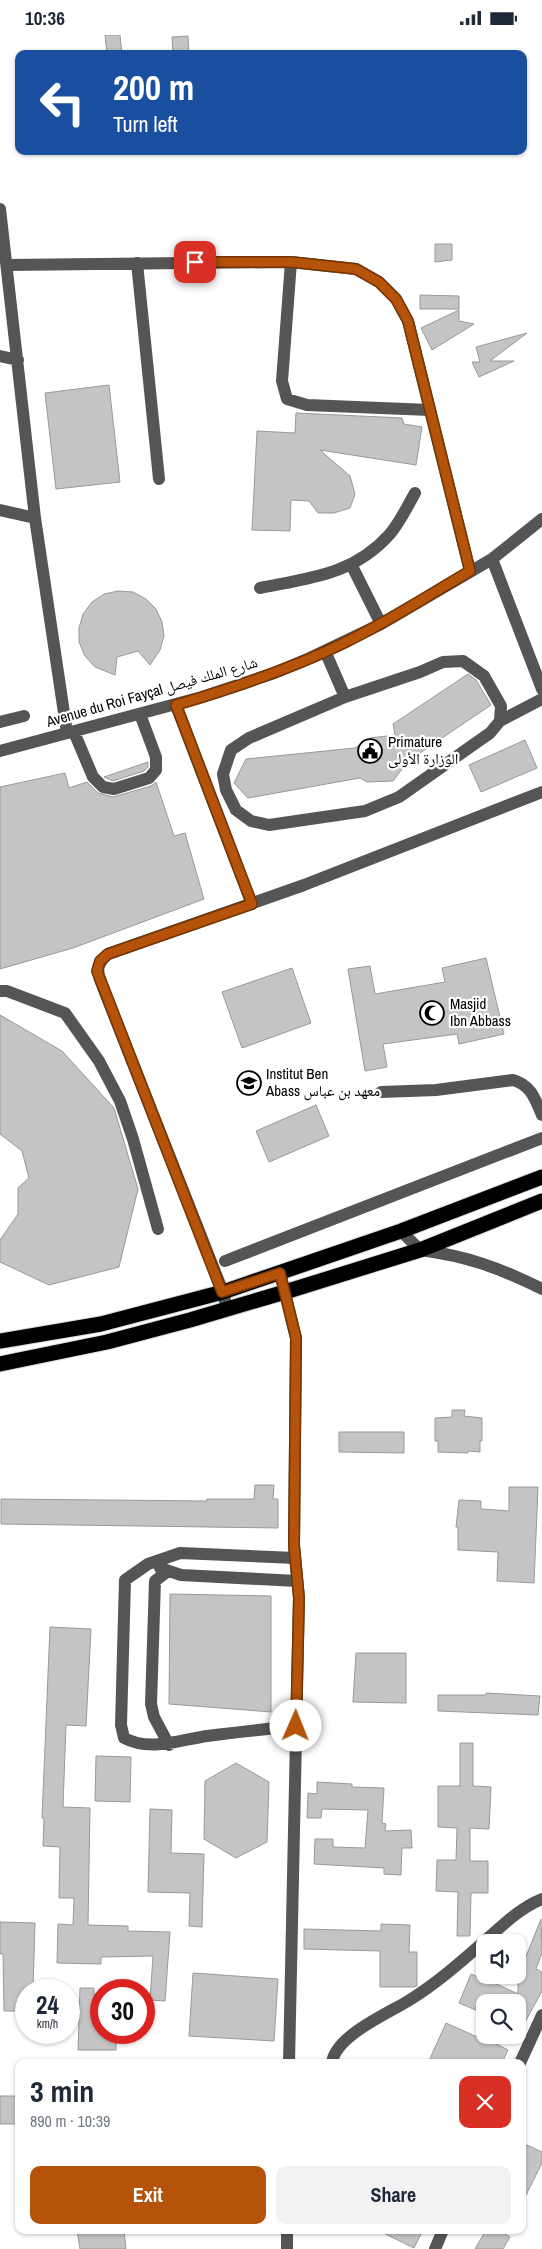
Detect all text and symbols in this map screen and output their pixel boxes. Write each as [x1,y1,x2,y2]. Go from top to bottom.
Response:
text: 10:36 [25,5,65,31]
text: 200 m [113,64,194,111]
icon: left [30,70,95,135]
text: Turn left [113,109,178,139]
pin [174,241,216,283]
icon: arrive [181,248,209,276]
street label: Avenue du Roi Fayçal شارع الملك فيصل [43,651,260,732]
place label: Primature الوزارة الأولى [388,731,458,769]
public building icon: Primature الوزارة الأولى [357,738,383,764]
place label: Masjid Ibn Abbass [450,993,511,1031]
mosque icon: Masjid Ibn Abbass [419,1000,445,1026]
place label: Institut Ben Abass معهد بن عباس [265,1063,380,1101]
school or university icon: Institut Ben Abass معهد بن عباس [236,1070,262,1096]
position arrow [269,1699,321,1751]
map controls [476,1934,526,2044]
button: sound [476,1934,526,1984]
speed limit sign: 30 [90,1979,155,2044]
text: 24 [36,1988,59,2022]
button: search [476,1994,526,2044]
text: km/h [37,2016,58,2032]
text: 3 min [30,2071,94,2111]
button: close [459,2076,511,2128]
text: 890 m · 10:39 [30,2110,110,2132]
button: Exit [30,2166,266,2224]
button: Share [276,2166,511,2224]

